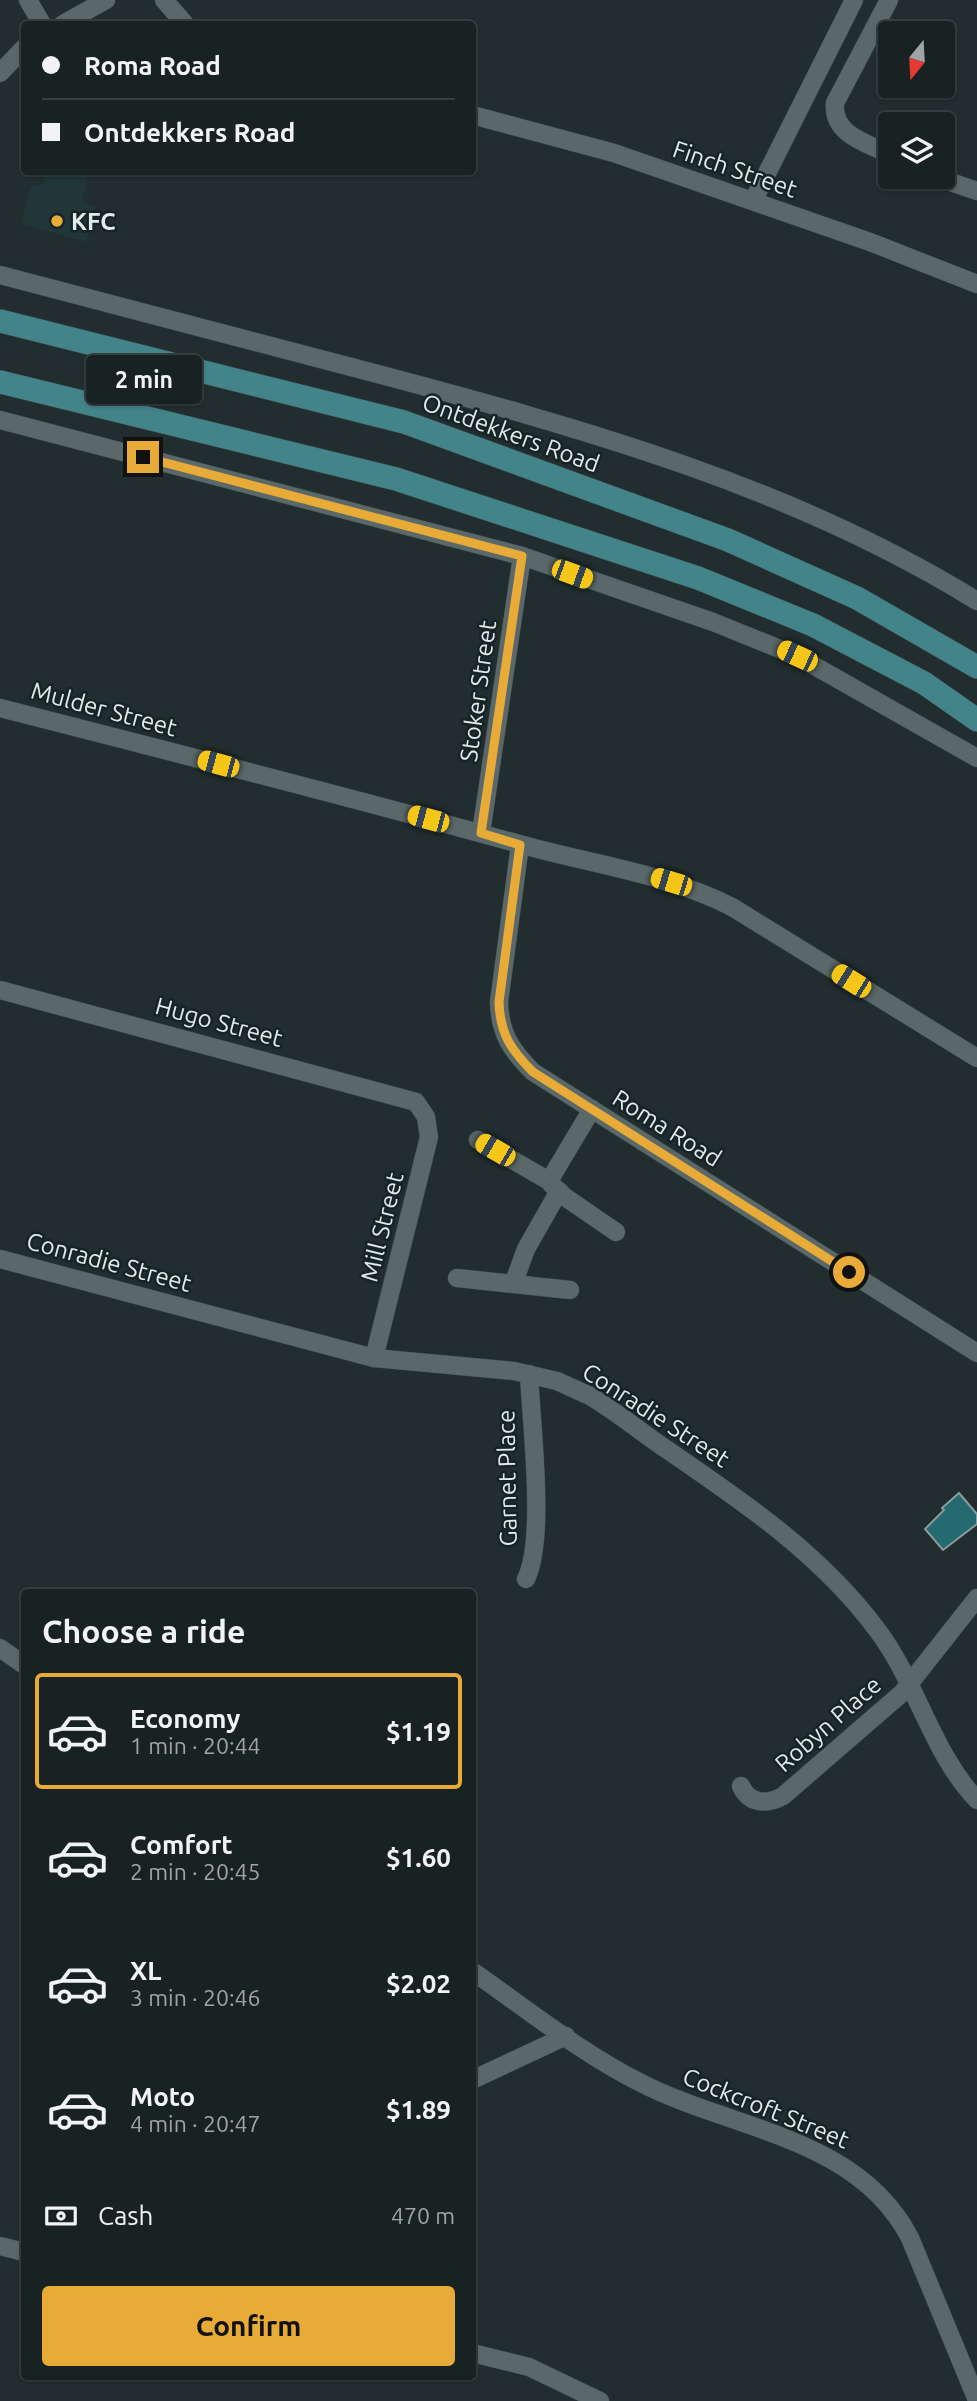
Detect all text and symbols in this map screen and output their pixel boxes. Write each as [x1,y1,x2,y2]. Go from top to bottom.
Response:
north arrow [878,21,956,98]
map controls [878,21,955,189]
text: Roma Road [84,51,221,80]
button: layers [878,112,955,189]
text: Ontdekkers Road [84,118,295,147]
street label: Finch Street [669,135,801,203]
place label: KFC [71,208,116,235]
marker: KFC [49,213,65,229]
callout: 2 min [85,356,201,405]
text: 2 min [115,367,173,392]
street label: Ontdekkers Road [419,388,603,478]
route end [127,441,159,473]
car [549,557,596,591]
street label: Stoker Street [455,618,501,763]
car [774,638,821,674]
street label: Mulder Street [28,677,180,742]
car [195,748,242,780]
car [405,803,452,835]
car [648,866,695,898]
car [828,961,875,1001]
street label: Hugo Street [152,992,286,1052]
street label: Roma Road [608,1084,726,1172]
car [472,1130,519,1170]
street label: Mill Street [355,1169,409,1284]
street label: Conradie Street [24,1227,195,1297]
route start [833,1256,865,1288]
street label: Conradie Street [578,1358,735,1473]
street label: Garnet Place [492,1409,522,1547]
text: Choose a ride [42,1613,245,1649]
street label: Robyn Place [770,1671,886,1777]
icon: car [46,1700,109,1763]
text: Economy [130,1704,240,1733]
text: $1.19 [386,1717,451,1746]
text: 1 min · 20:44 [130,1733,261,1758]
icon: car [46,1826,109,1889]
text: Comfort [130,1830,233,1859]
text: $1.60 [386,1843,451,1872]
text: 2 min · 20:45 [130,1859,261,1884]
icon: car [46,1952,109,2015]
text: XL [130,1956,161,1985]
text: $2.02 [386,1969,451,1998]
text: 3 min · 20:46 [130,1985,261,2010]
street label: Cockcroft Street [679,2062,854,2154]
icon: car [46,2078,109,2141]
text: Moto [130,2082,195,2111]
text: $1.89 [386,2095,451,2124]
text: 4 min · 20:47 [130,2111,261,2136]
icon: cash [42,2197,80,2235]
text: Cash [98,2201,153,2230]
text: 470 m [391,2203,455,2228]
button: Confirm [42,2286,455,2366]

